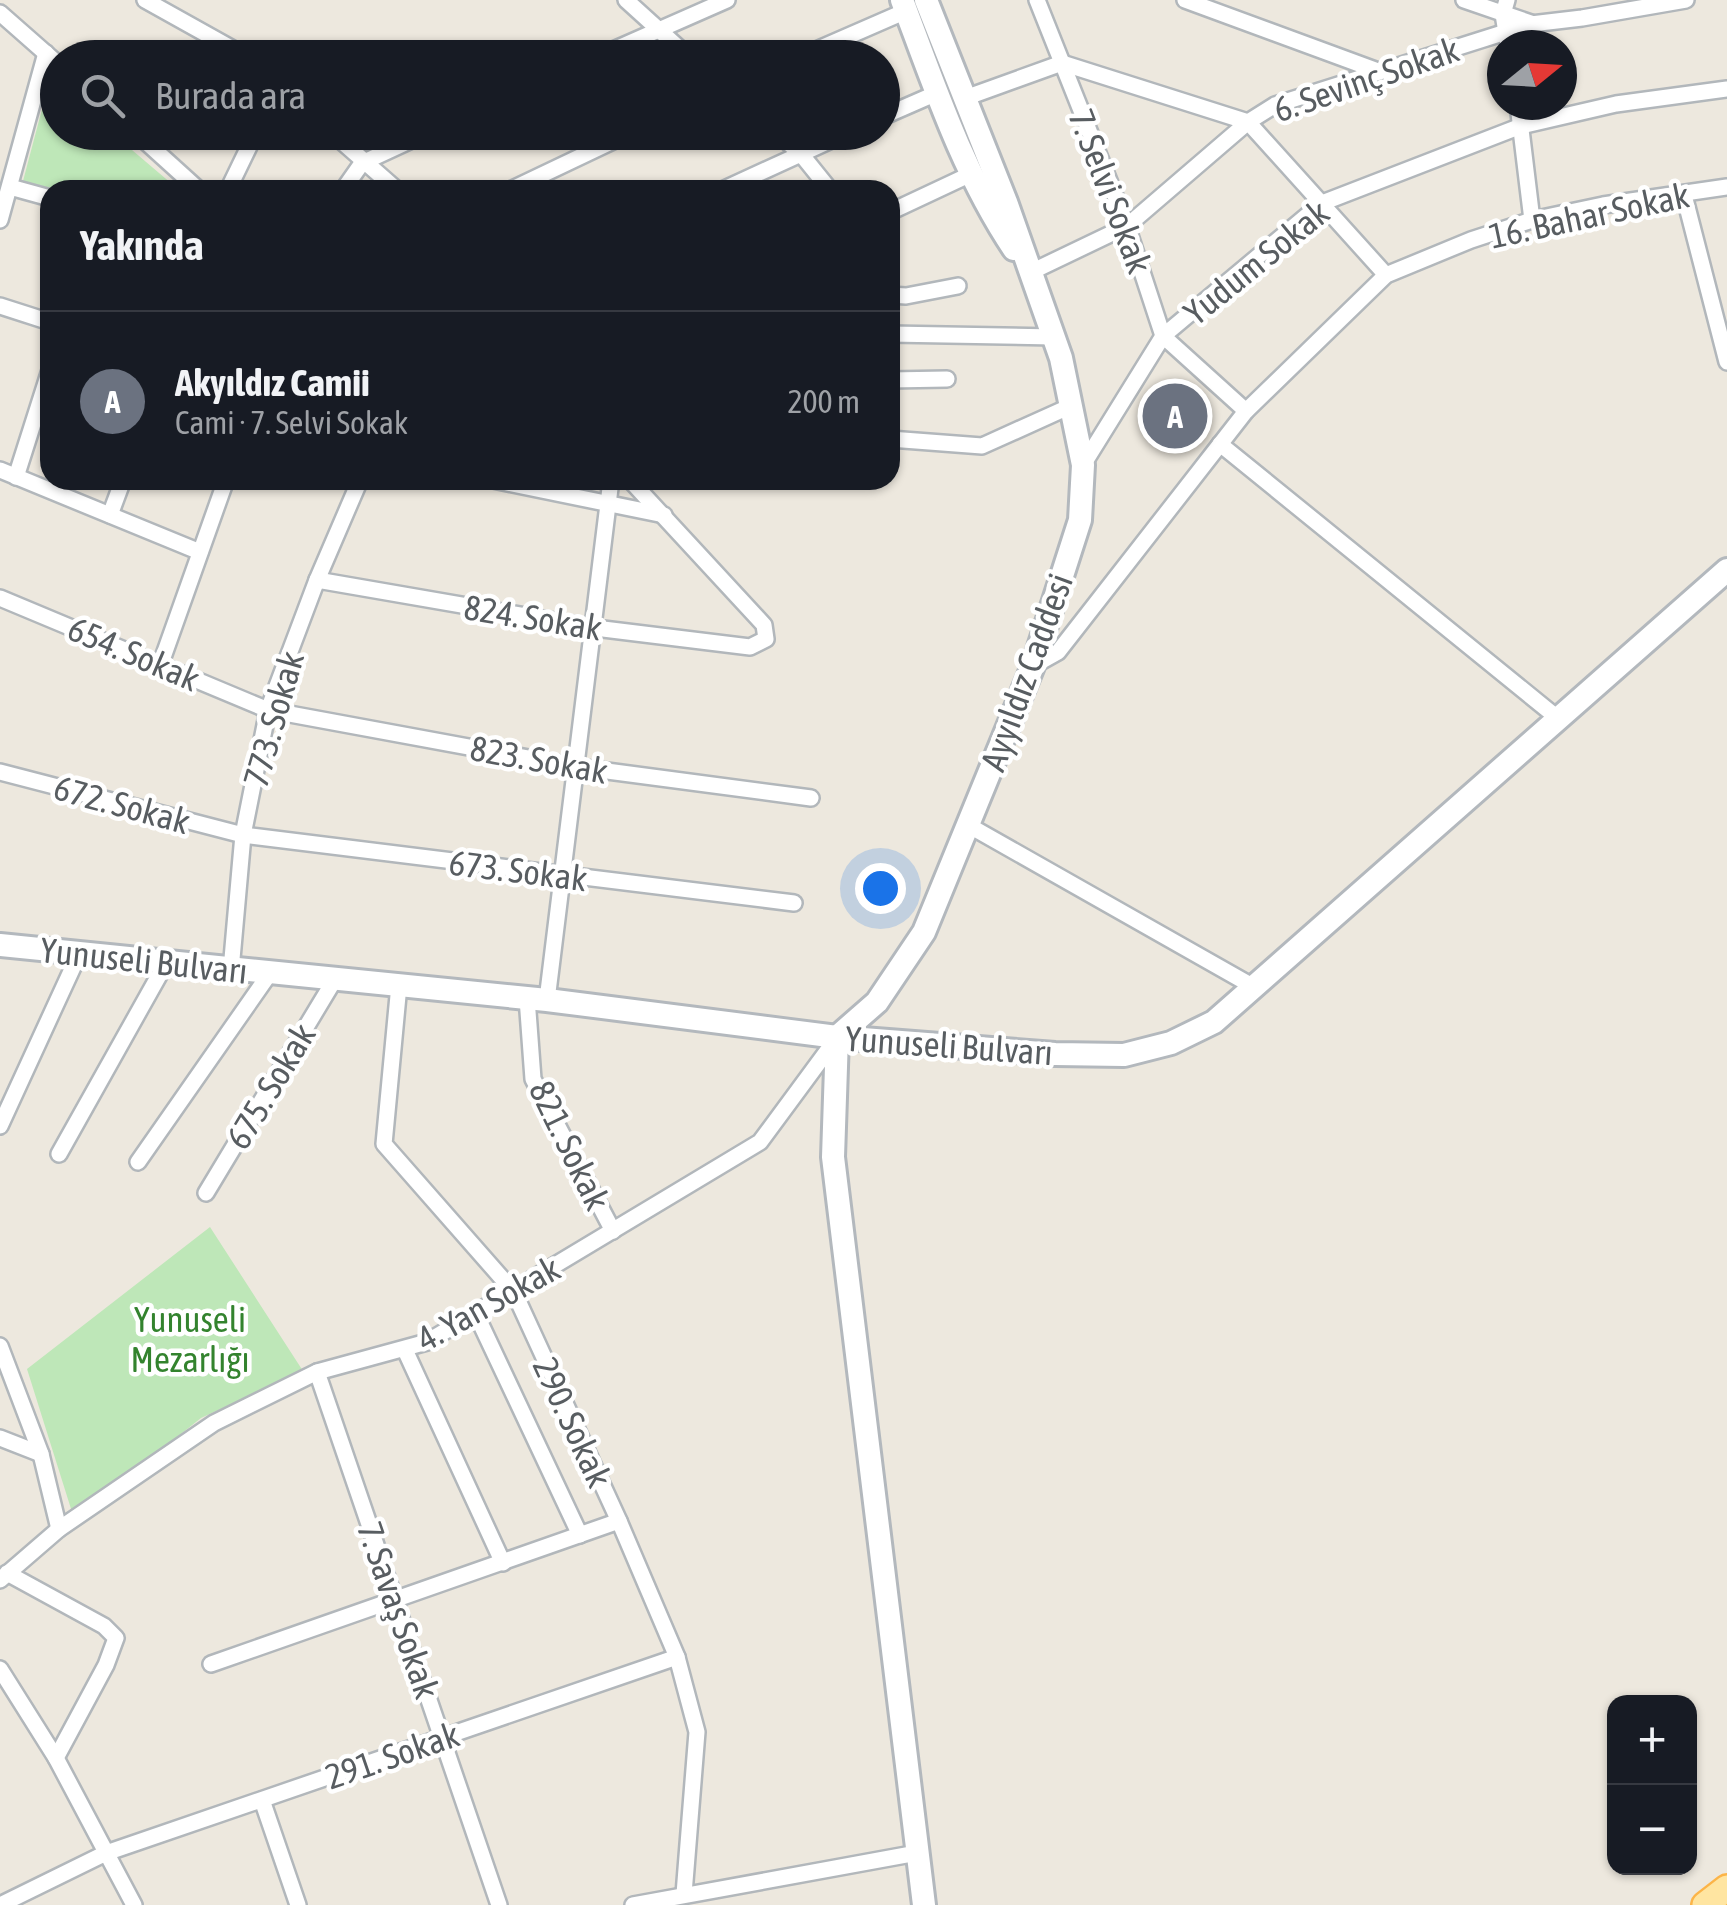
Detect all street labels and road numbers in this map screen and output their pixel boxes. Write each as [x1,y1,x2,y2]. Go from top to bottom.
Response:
street label: 6. Sevinç Sokak [1268,29,1464,129]
street label: 7. Selvi Sokak [1061,103,1161,279]
street label: 16. Bahar Sokak [1485,174,1693,256]
street label: Yudum Sokak [1176,192,1336,332]
street label: Ayyıldız Caddesi [972,568,1080,776]
street label: 824. Sokak [461,586,605,648]
street label: 654. Sokak [62,608,206,698]
street label: 773. Sokak [235,647,311,791]
street label: 823. Sokak [467,727,611,791]
street label: 672. Sokak [50,767,194,841]
street label: 673. Sokak [447,842,589,898]
street label: Yunuseli Bulvarı [39,929,249,991]
street label: 675. Sokak [217,1016,323,1156]
street label: Yunuseli Bulvarı [844,1018,1054,1072]
street label: 821. Sokak [522,1074,618,1216]
street label: 4. Yan Sokak [410,1247,566,1359]
street label: 290. Sokak [526,1351,620,1493]
street label: 7. Savaş Sokak [350,1516,448,1704]
street label: 291. Sokak [320,1714,464,1796]

